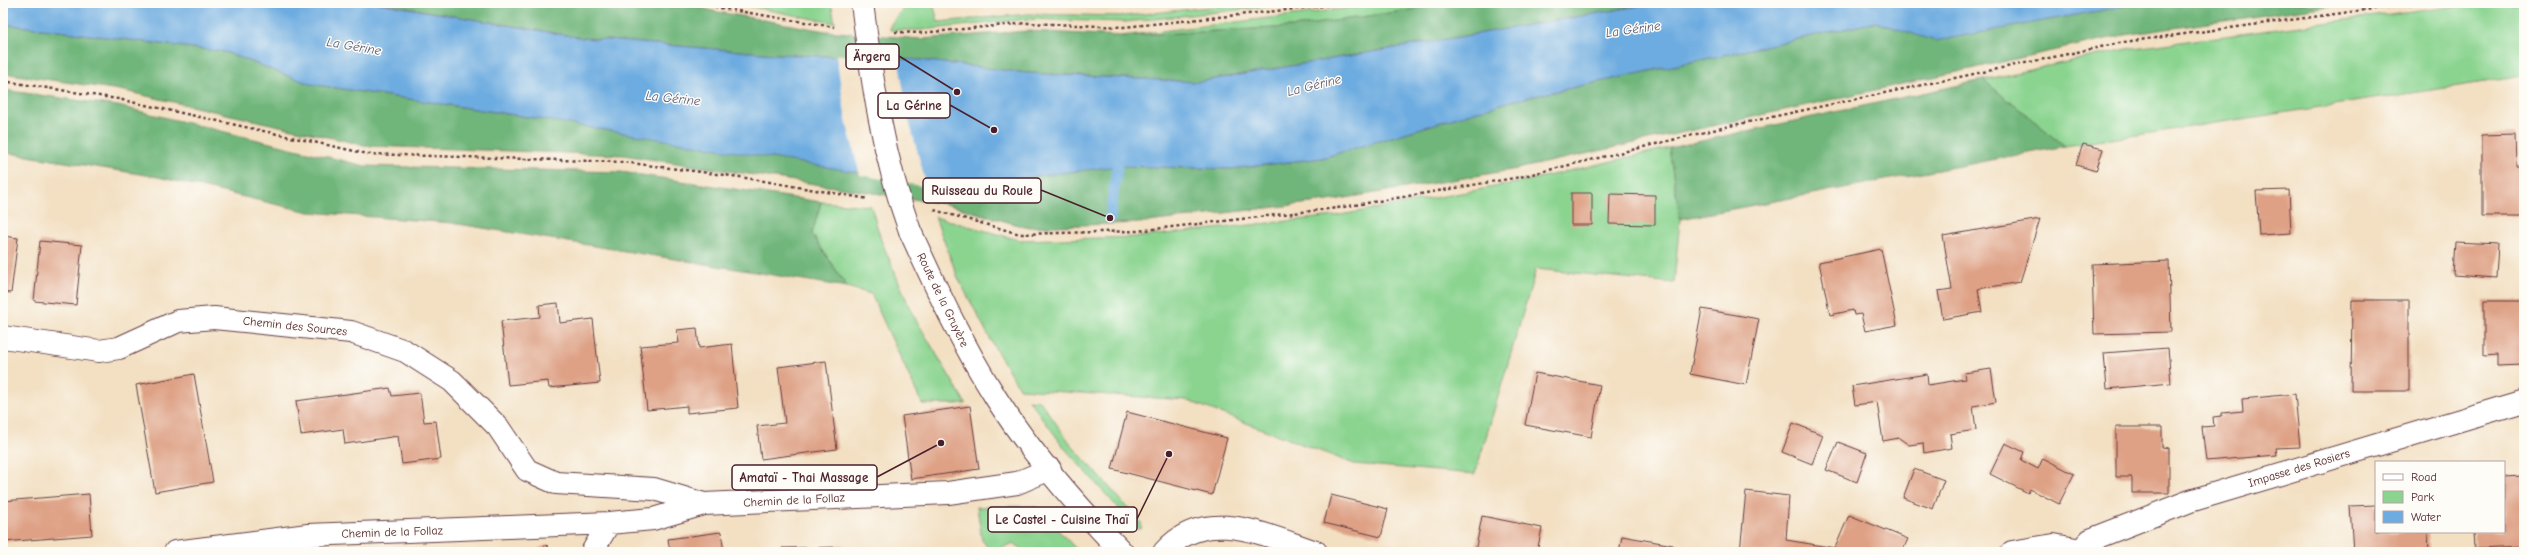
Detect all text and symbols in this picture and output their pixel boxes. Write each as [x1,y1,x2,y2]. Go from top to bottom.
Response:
water label: La Gérine [1605,18,1662,40]
water label: La Gérine [326,34,383,58]
callout: Ärgera [846,44,899,69]
text: Ärgera [854,49,891,64]
water label: La Gérine [1285,71,1343,99]
water label: La Gérine [645,88,702,108]
callout: La Gérine [878,93,950,118]
text: La Gérine [886,98,942,113]
callout: Ruisseau du Roule [923,178,1041,203]
text: Ruisseau du Roule [931,183,1033,198]
street label: Route de la Gruyère [914,251,972,349]
street label: Chemin des Sources [242,314,348,338]
street label: Impasse des Rosiers [2247,446,2351,490]
legend [2375,461,2505,533]
callout: Amataï - Thai Massage [732,465,877,490]
text: Amataï - Thai Massage [740,470,869,485]
text: Road [2411,470,2437,484]
street label: Chemin de la Follaz [743,490,846,510]
text: Park [2411,490,2434,504]
callout: Le Castel - Cuisine Thaï [988,507,1137,532]
text: Water [2411,510,2441,524]
text: Le Castel - Cuisine Thaï [995,512,1130,527]
street label: Chemin de la Follaz [341,523,444,541]

